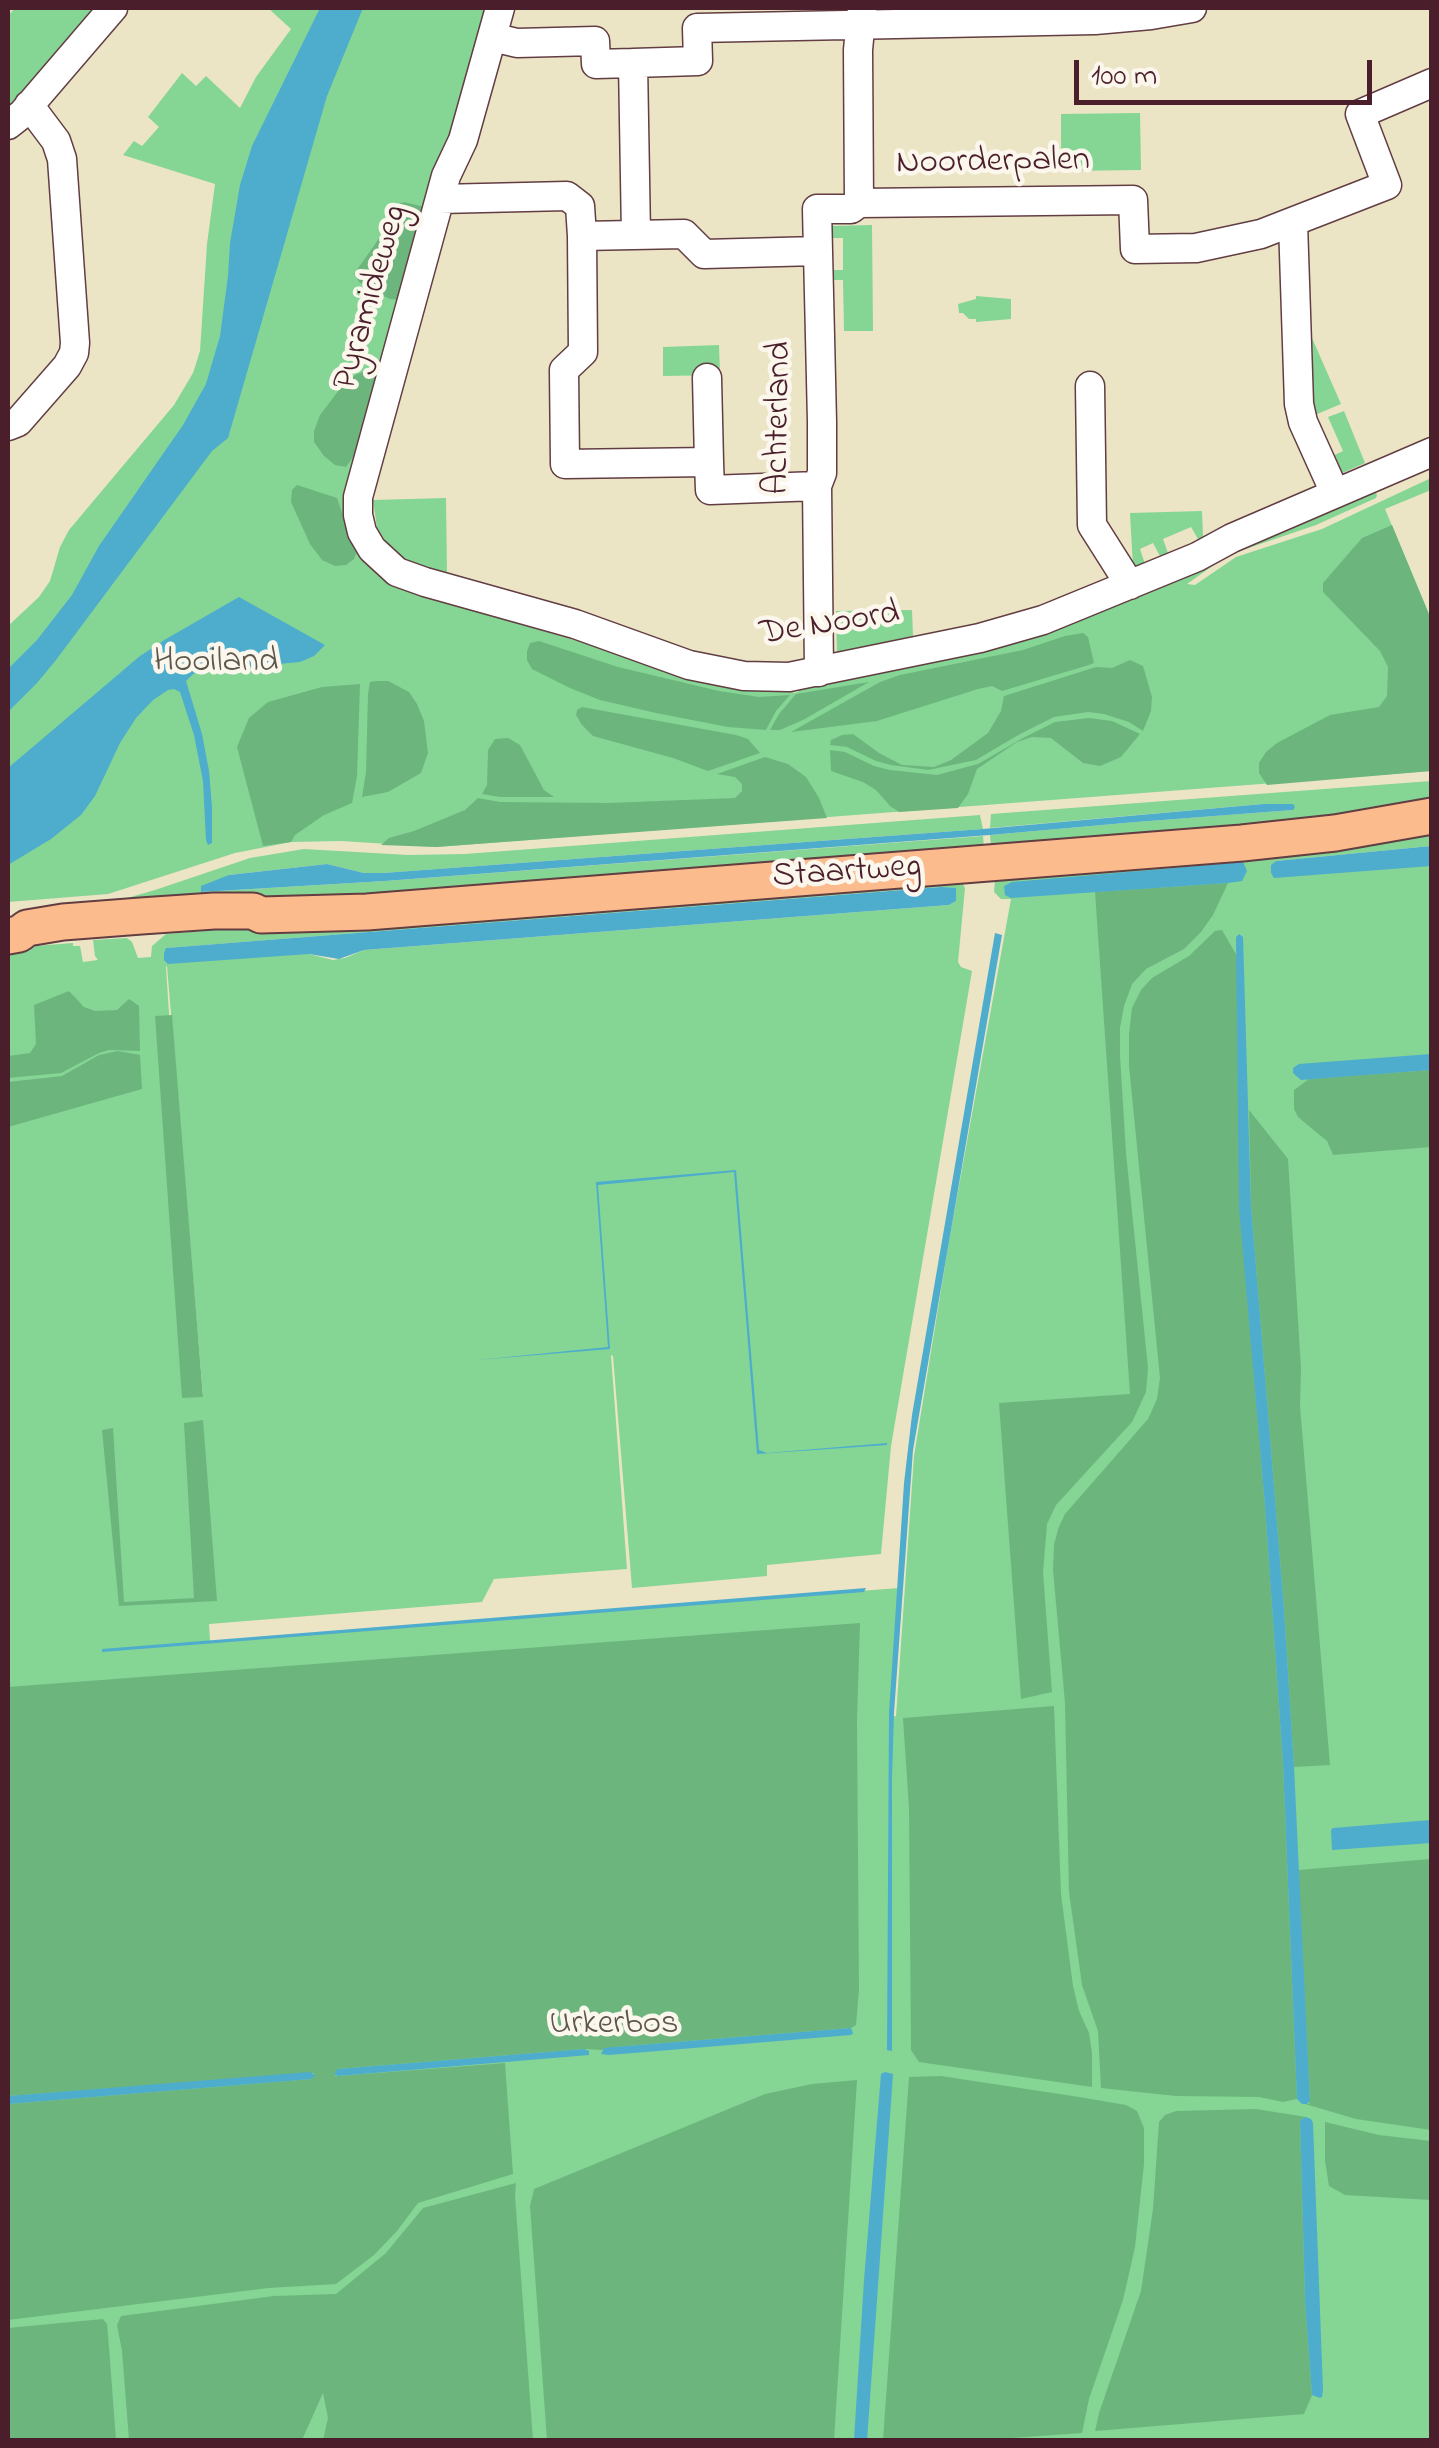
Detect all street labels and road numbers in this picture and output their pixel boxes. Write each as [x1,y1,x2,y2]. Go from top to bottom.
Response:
street label: Noorderpalen [896,141,1090,187]
street label: Pyramideweg [327,201,419,395]
street label: Achterland [759,341,803,495]
street label: De Noord [757,594,903,658]
street label: Staartweg [771,848,923,900]

